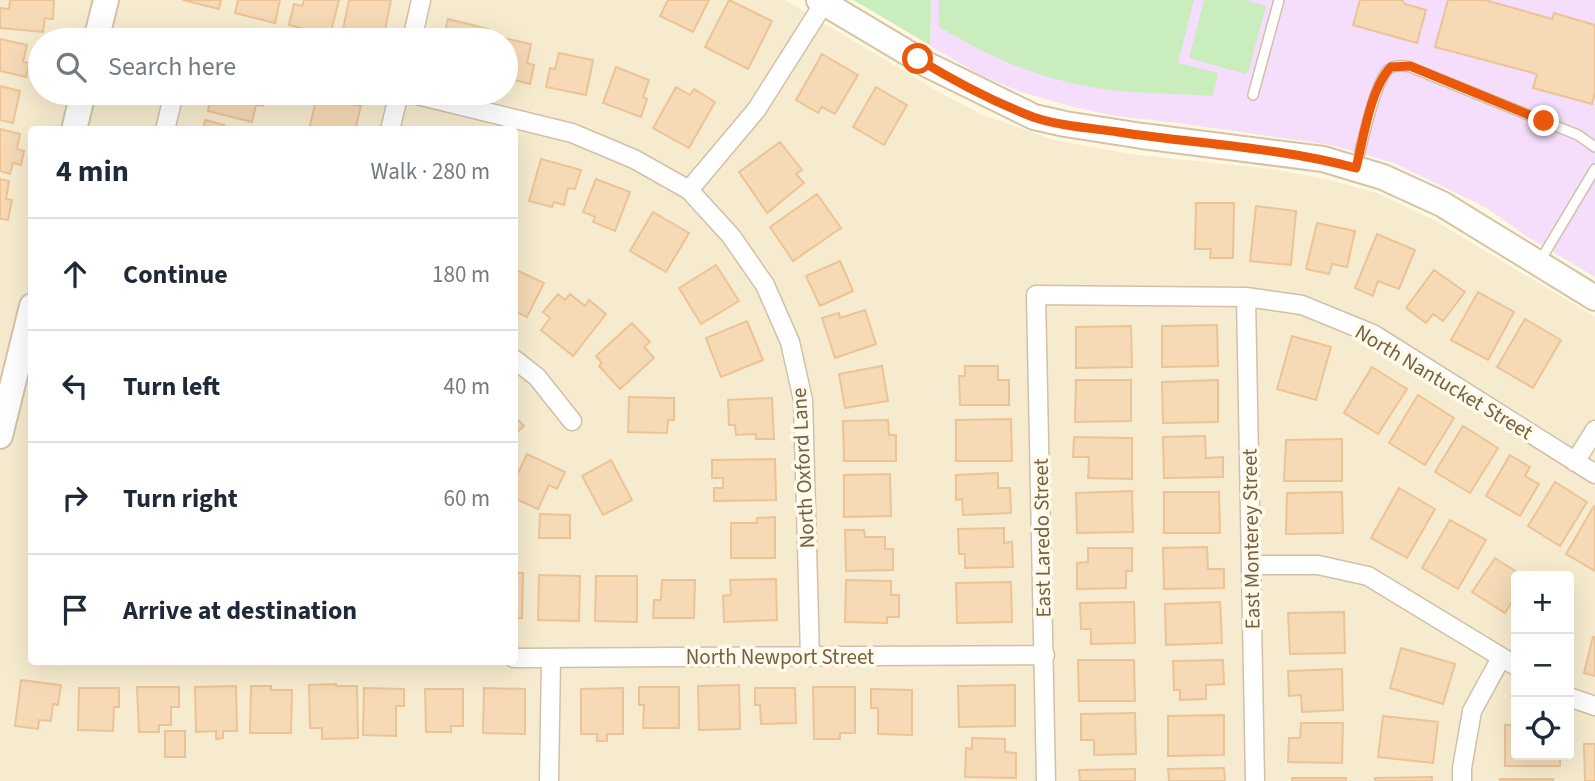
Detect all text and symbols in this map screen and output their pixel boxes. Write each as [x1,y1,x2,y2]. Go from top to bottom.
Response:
search box [28,28,518,105]
route start [902,43,933,74]
icon: search [52,48,90,86]
text: Search here [108,48,236,85]
route end [1528,105,1559,136]
text: 4 min [56,150,129,193]
text: Walk · 280 m [371,155,490,188]
icon: ahead [56,255,94,293]
text: Continue [123,256,228,293]
text: 180 m [432,258,490,291]
street label: North Nantucket Street [1349,317,1539,447]
icon: left [56,367,94,405]
text: Turn left [123,368,220,405]
text: 40 m [443,370,490,403]
street label: North Oxford Lane [784,387,822,549]
street label: East Monterey Street [1234,448,1268,630]
street label: East Laredo Street [1026,458,1058,618]
icon: right [56,479,94,517]
text: Turn right [123,480,238,517]
text: 60 m [443,482,490,515]
map controls [1511,571,1574,760]
button: + [1511,571,1574,634]
icon: arrive [56,591,94,629]
text: Arrive at destination [123,592,357,629]
button: − [1511,634,1574,697]
street label: North Newport Street [686,642,874,672]
button: locate [1511,697,1574,760]

